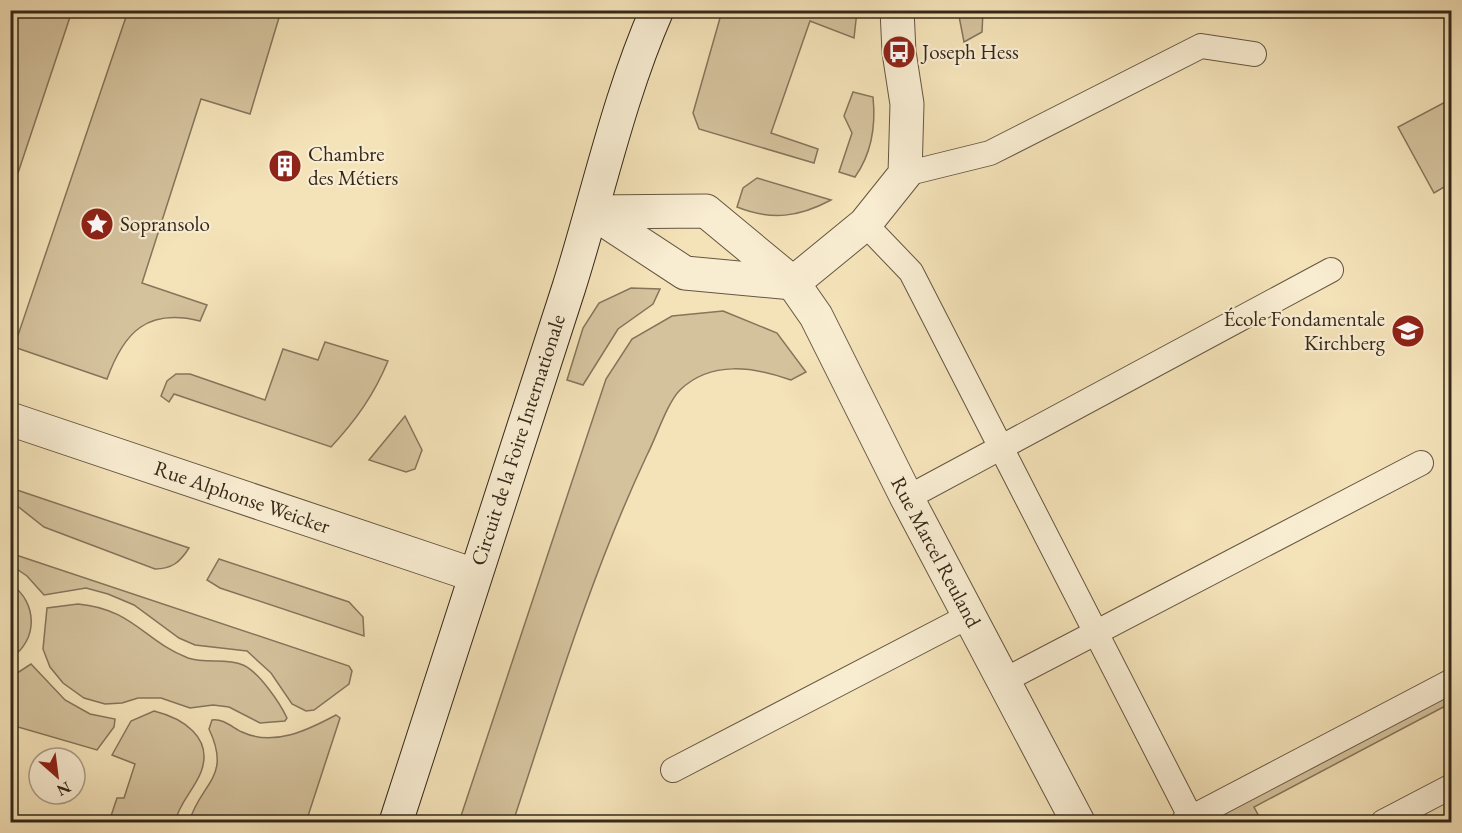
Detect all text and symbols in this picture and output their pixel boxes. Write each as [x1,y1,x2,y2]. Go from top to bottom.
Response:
bus stop icon: Joseph Hess [881,34,917,70]
place label: Joseph Hess [920,38,1019,65]
place label: Chambre des Métiers [308,140,398,191]
building icon: Chambre des Métiers [267,148,303,184]
place icon: Sopransolo [79,206,115,242]
place label: Sopransolo [120,210,210,237]
place label: École Fondamentale Kirchberg [1224,305,1386,356]
street label: Circuit de la Foire Internationale [464,311,571,569]
school or university icon: École Fondamentale Kirchberg [1390,313,1426,349]
street label: Rue Alphonse Weicker [151,454,334,539]
street label: Rue Marcel Reuland [885,472,988,632]
north arrow [27,746,87,806]
text: N [53,776,74,801]

